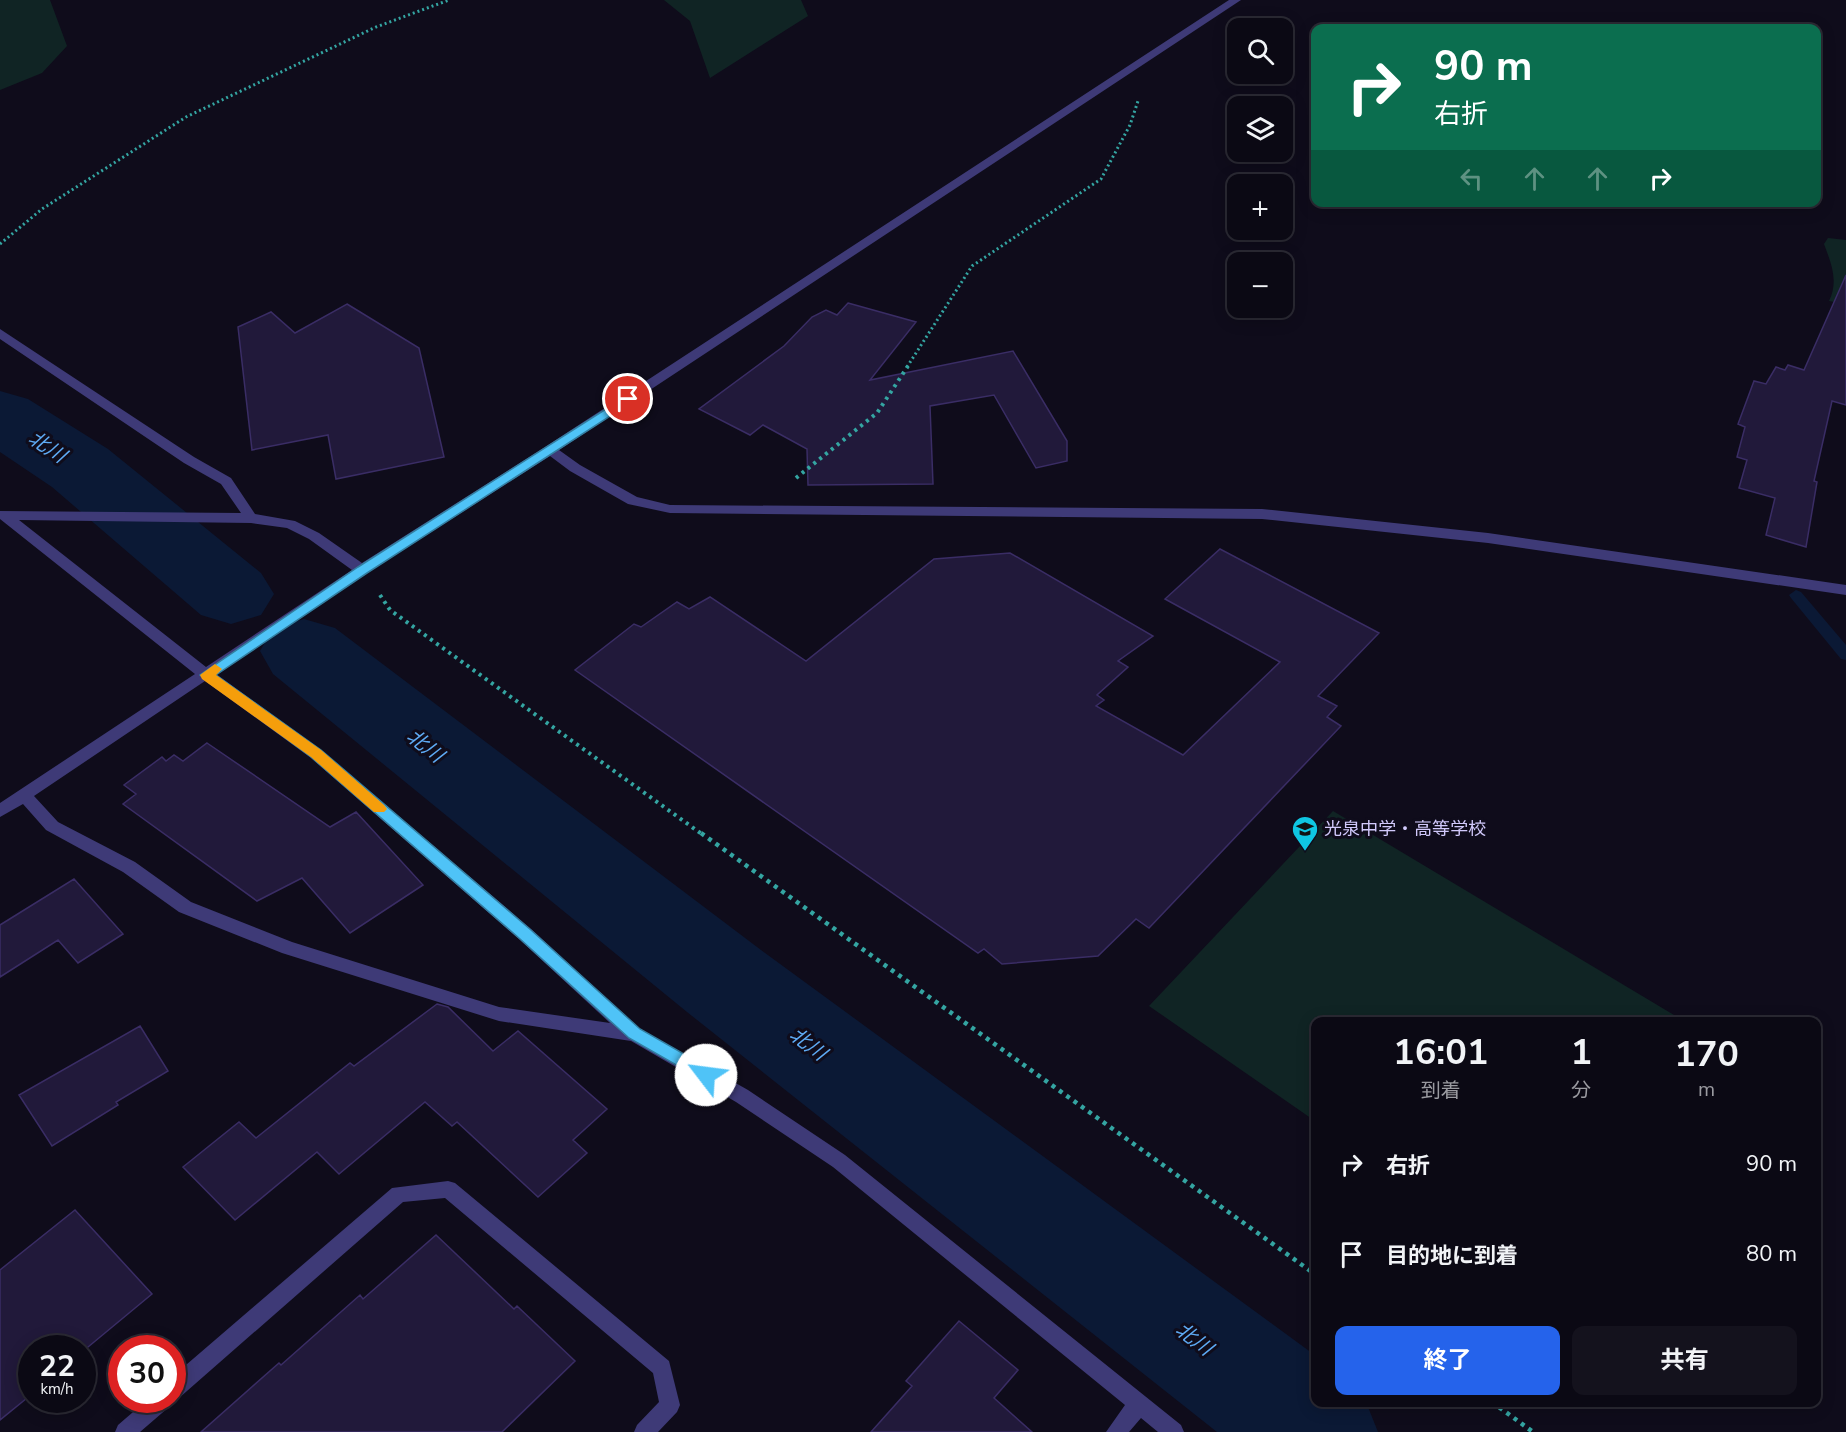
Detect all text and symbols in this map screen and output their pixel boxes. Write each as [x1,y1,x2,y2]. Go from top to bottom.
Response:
map controls [1227,18,1293,318]
button: search [1227,18,1293,84]
text: 90 m [1434,38,1533,95]
icon: right [1335,48,1413,126]
button: layers [1227,96,1293,162]
text: 右折 [1434,96,1488,133]
icon: left [1455,162,1488,195]
icon: ahead [1518,162,1551,195]
icon: ahead [1581,162,1614,195]
icon: right [1644,162,1677,195]
button: + [1227,174,1293,240]
button: − [1227,252,1293,318]
pin [602,373,653,424]
icon: arrive [611,382,644,415]
water label: 北川 [23,425,73,470]
water label: 北川 [401,723,451,770]
school or university icon: 光泉中学・高等学校 [1290,814,1320,852]
place label: 光泉中学・高等学校 [1324,817,1486,841]
water label: 北川 [784,1021,834,1068]
text: 16:01 [1393,1028,1488,1077]
text: 1 [1570,1028,1592,1077]
text: 170 [1674,1030,1739,1079]
position arrow [674,1043,738,1107]
text: m [1698,1076,1715,1103]
text: 到着 [1421,1077,1461,1104]
text: 分 [1571,1077,1591,1104]
icon: right [1335,1148,1368,1181]
text: 90 m [1746,1149,1797,1179]
text: 右折 [1386,1151,1430,1181]
icon: arrive [1335,1238,1368,1271]
text: 80 m [1746,1239,1797,1269]
text: 目的地に到着 [1386,1241,1518,1271]
water label: 北川 [1170,1316,1220,1363]
button: 終了 [1335,1326,1560,1395]
button: 共有 [1572,1326,1797,1395]
speed limit sign: 30 [108,1335,186,1413]
text: 22 [39,1346,75,1387]
text: km/h [40,1379,74,1399]

